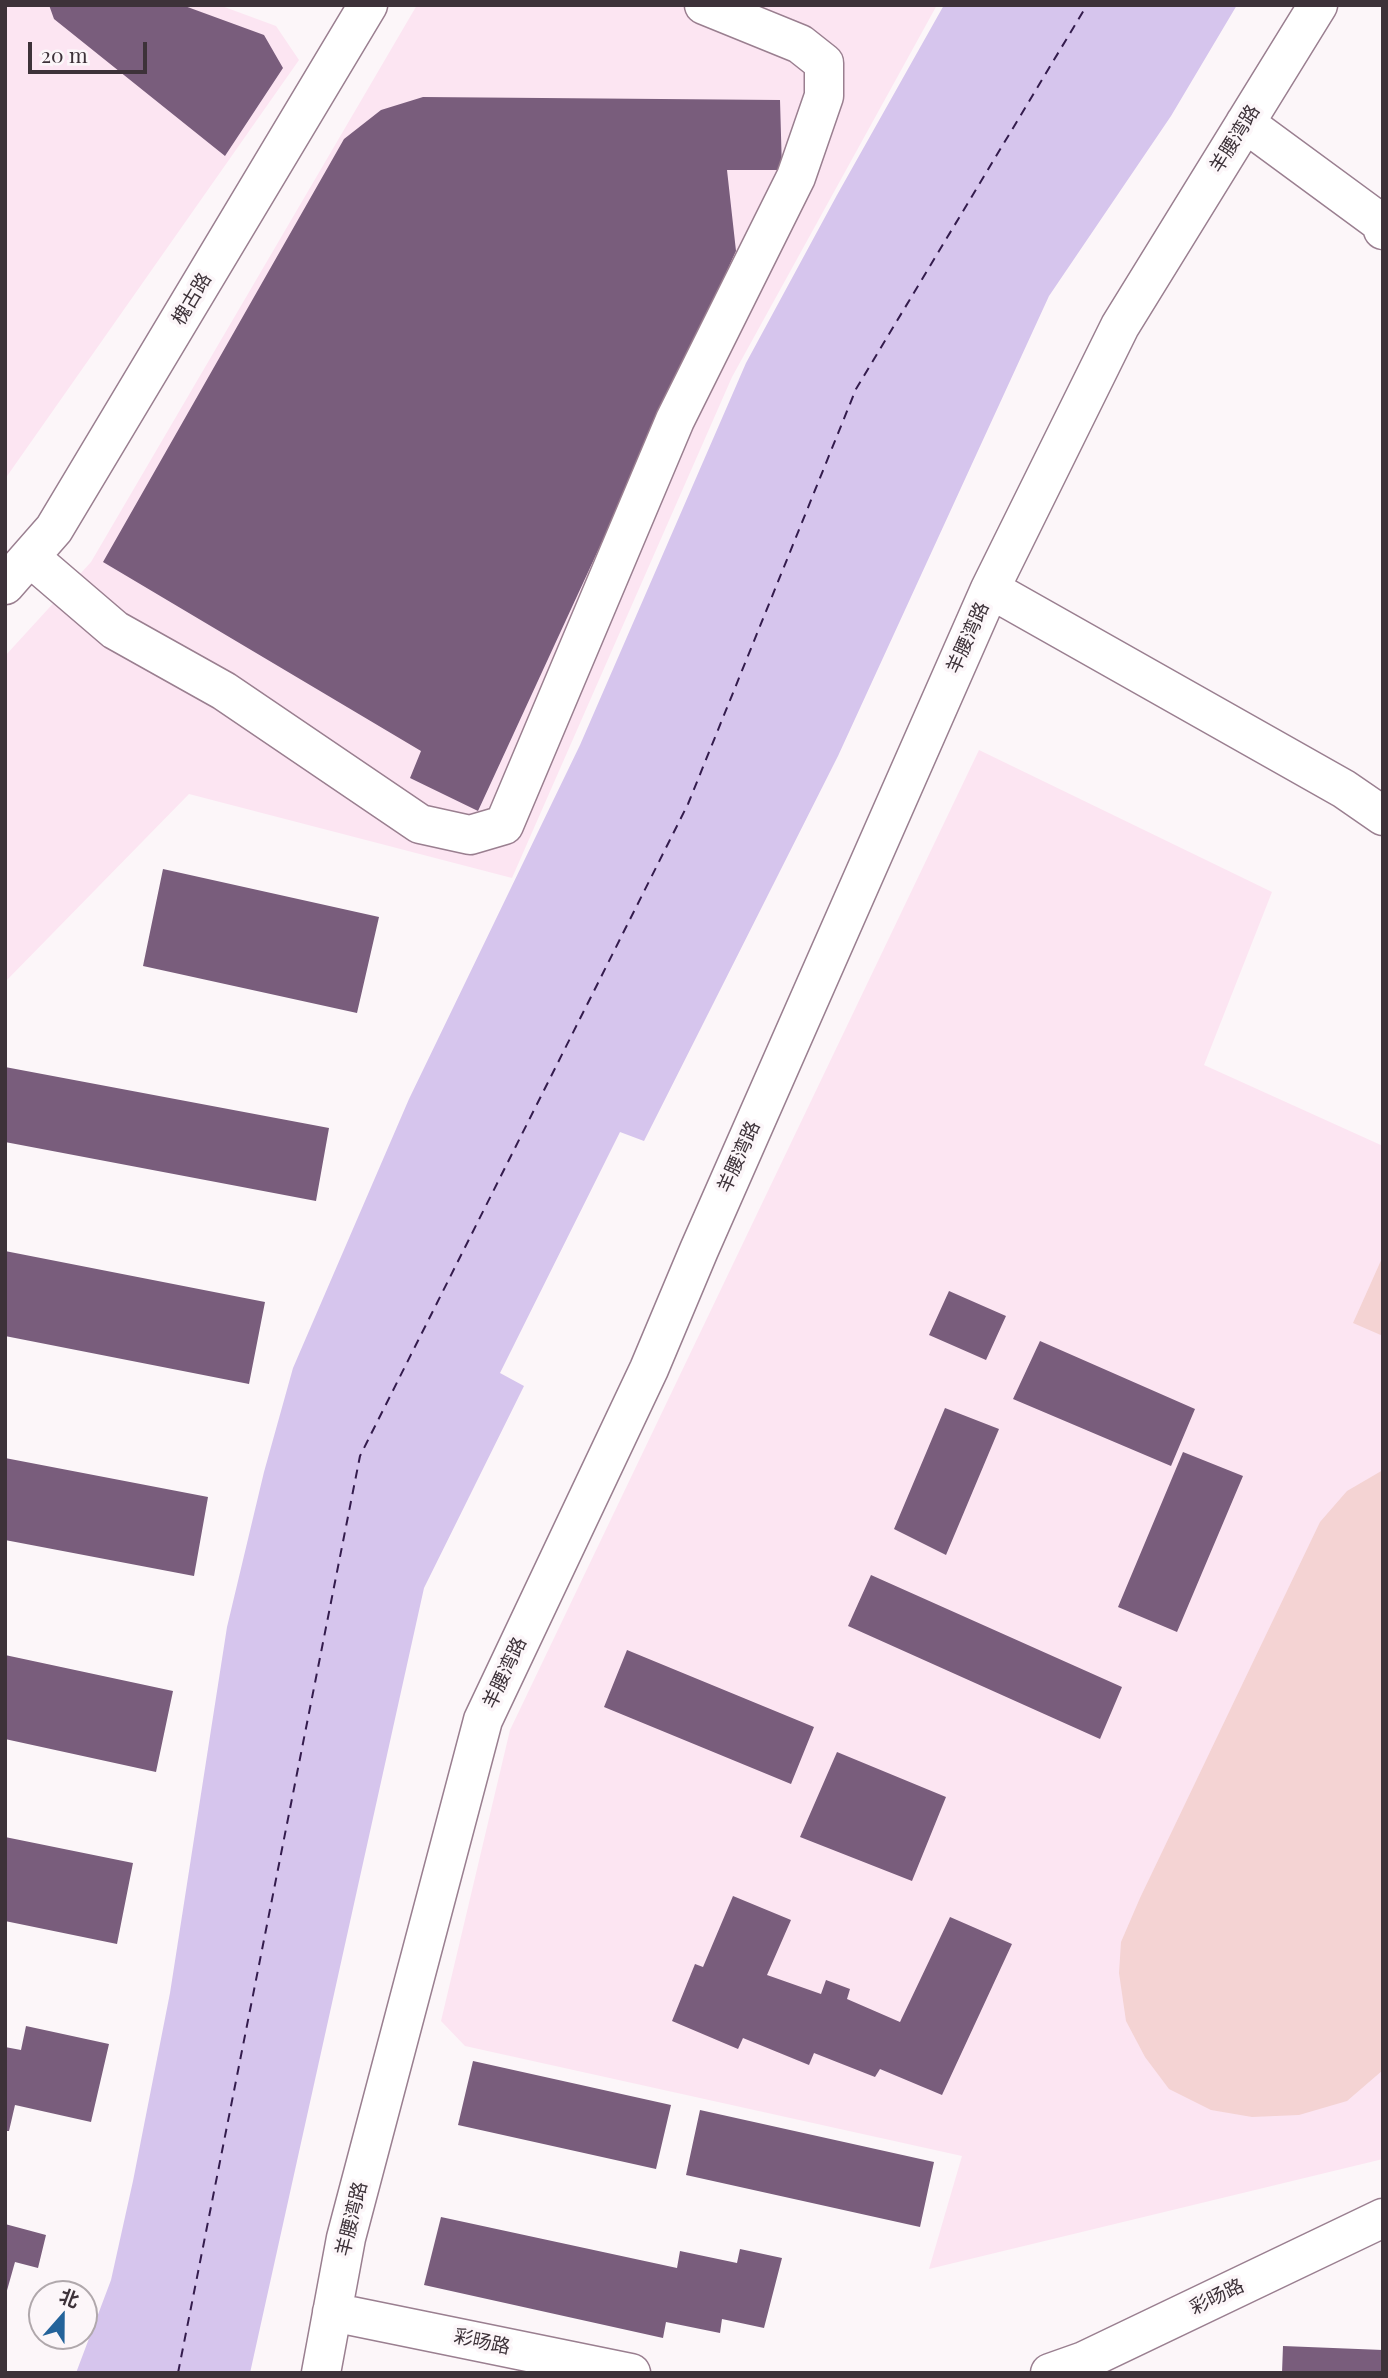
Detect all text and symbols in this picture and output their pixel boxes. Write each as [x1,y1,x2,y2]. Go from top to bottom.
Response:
scale bar [32,28,150,72]
text: 20 m [41,40,88,68]
street label: 羊腰湾路 [1205,101,1265,177]
street label: 槐古路 [168,269,216,329]
street label: 羊腰湾路 [942,599,994,677]
street label: 羊腰湾路 [713,1118,765,1196]
street label: 羊腰湾路 [479,1634,531,1712]
street label: 羊腰湾路 [332,2179,372,2259]
street label: 彩旸路 [1186,2274,1248,2320]
north arrow [28,2280,98,2350]
text: 北 [56,2282,83,2313]
street label: 彩旸路 [452,2325,512,2359]

